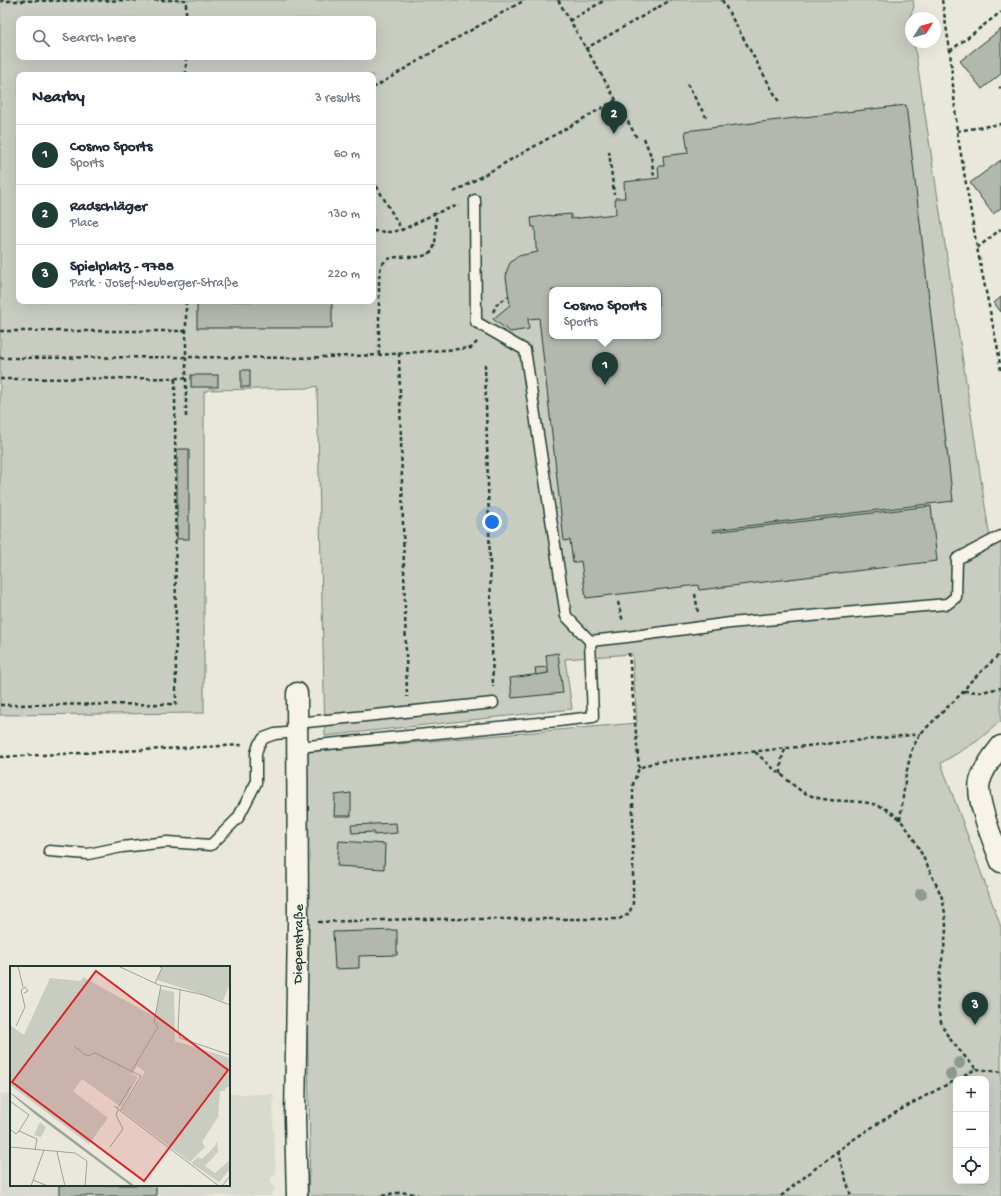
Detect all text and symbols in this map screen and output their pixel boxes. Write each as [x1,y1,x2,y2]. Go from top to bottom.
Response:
north arrow [905,12,941,48]
search box [16,16,376,60]
icon: search [30,27,52,49]
text: Search here [62,29,136,47]
text: Nearby [32,88,85,108]
text: 3 results [315,91,360,106]
pin: 2 [601,101,627,134]
text: Cosmo Sports [70,138,153,156]
text: 1 [42,147,48,162]
text: 60 m [334,147,360,162]
text: Sports [70,156,104,171]
text: Radschläger [70,198,147,216]
text: 2 [42,207,48,222]
text: 130 m [328,207,360,222]
text: Place [70,216,98,231]
text: Spielplatz - 9788 [70,258,174,276]
text: 3 [42,267,48,282]
text: 220 m [328,267,360,282]
text: Park · Josef-Neuberger-Straße [70,276,238,291]
popup [549,287,661,339]
text: Cosmo Sports [564,297,646,315]
text: Sports [564,315,598,330]
pin: 1 [592,352,618,385]
your location [482,512,502,532]
street label: Diepenstraße [290,903,309,985]
inset map [10,966,230,1186]
pin: 3 [962,992,988,1025]
map controls [953,1076,989,1184]
button: + [953,1076,989,1112]
button: − [953,1112,989,1148]
button: locate [953,1148,989,1184]

